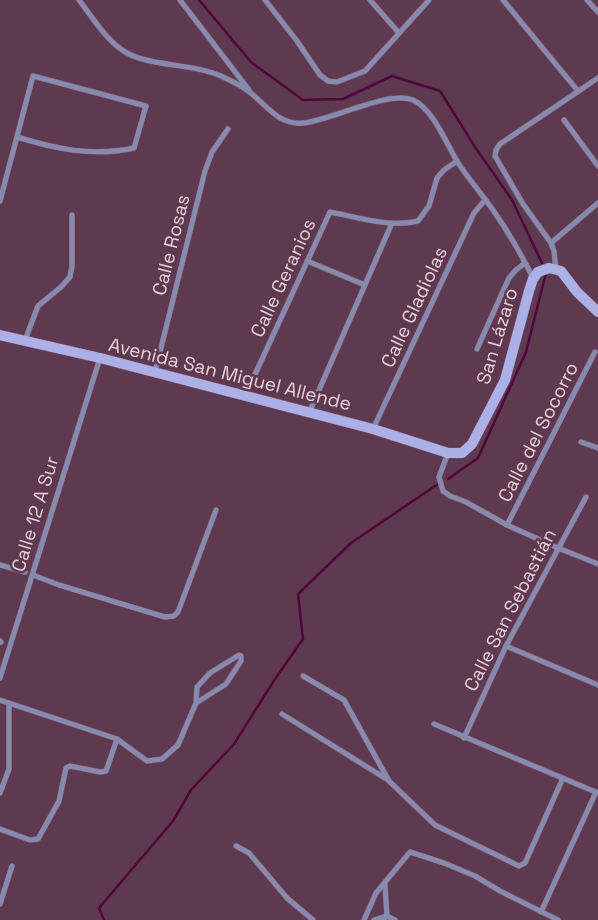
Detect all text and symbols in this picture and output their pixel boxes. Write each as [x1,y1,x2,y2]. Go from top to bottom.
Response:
street label: Calle Rosas [146,192,196,298]
street label: Calle Geranios [245,215,321,341]
street label: Calle Gladiolas [375,243,453,371]
street label: San Lázaro [470,285,524,387]
street label: Avenida San Miguel Allende [106,332,354,416]
street label: Calle del Socorro [492,358,584,506]
street label: Calle 12 A Sur [6,453,64,575]
street label: Calle San Sebastián [458,524,562,696]

